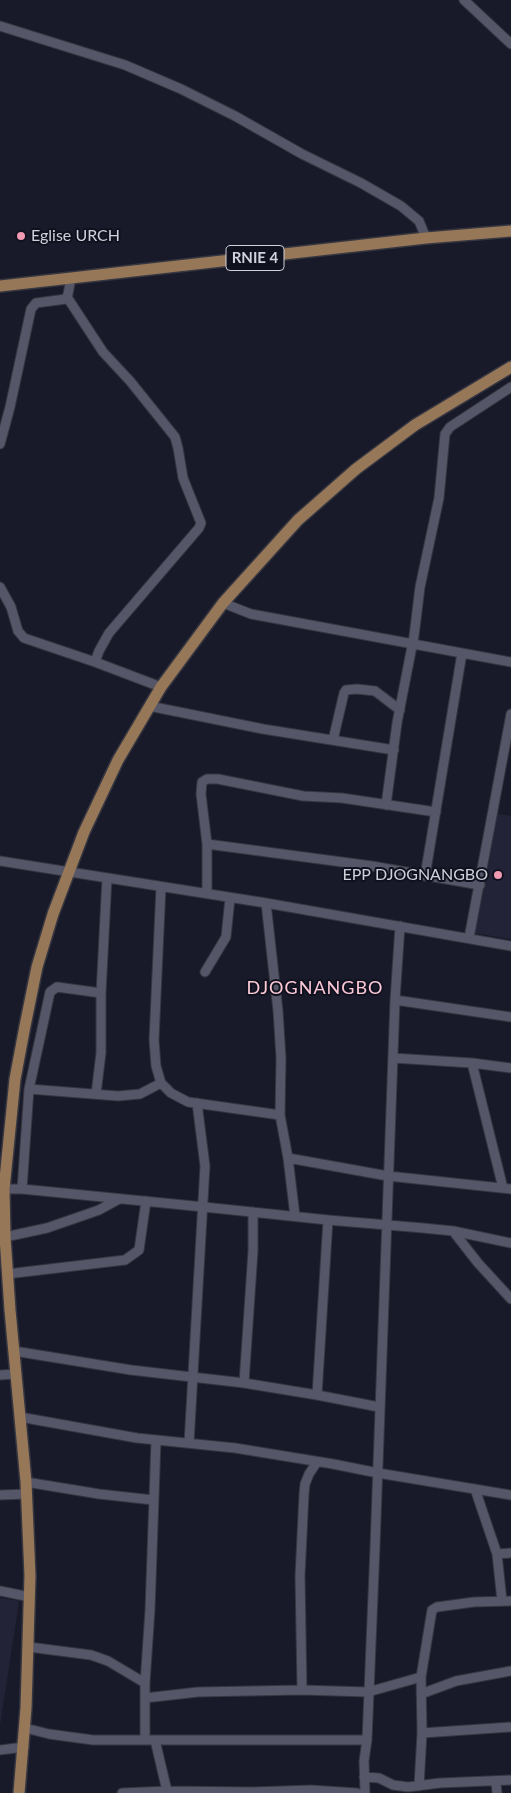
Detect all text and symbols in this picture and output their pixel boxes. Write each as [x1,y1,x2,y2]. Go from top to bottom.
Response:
place label: Eglise URCH [31,226,120,246]
marker: Eglise URCH [15,230,27,242]
road number: RNIE 4 [226,246,284,270]
place label: EPP DJOGNANGBO [343,865,488,885]
marker: EPP DJOGNANGBO [492,869,504,881]
district label: DJOGNANGBO [245,977,385,999]

